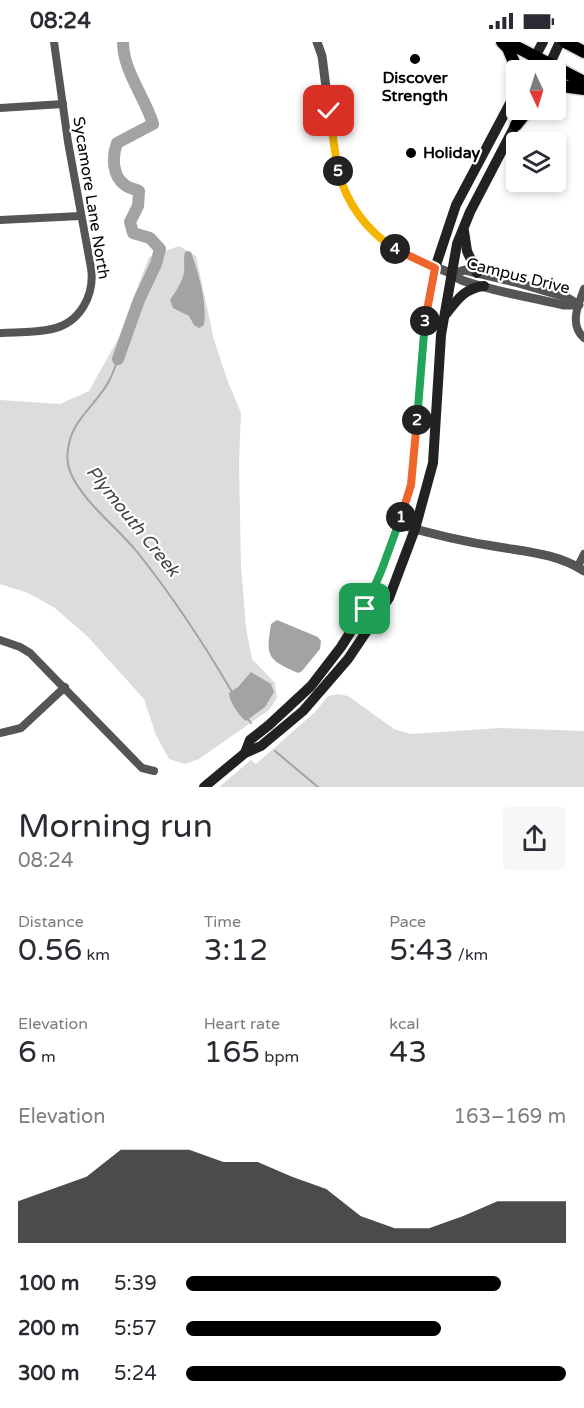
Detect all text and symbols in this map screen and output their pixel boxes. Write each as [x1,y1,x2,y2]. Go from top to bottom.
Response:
text: 08:24 [30,8,91,34]
marker: Discover Strength [408,52,422,66]
north arrow [506,60,566,120]
map controls [506,60,566,192]
place label: Discover Strength [382,68,448,106]
pin [303,85,354,136]
icon: check [312,94,345,127]
street label: Sycamore Lane North [68,115,114,281]
button: layers [506,132,566,192]
place label: Holiday [423,143,480,163]
marker: Holiday [404,146,418,160]
pin: 5 [323,156,353,186]
text: 5 [333,161,343,181]
pin: 4 [380,234,410,264]
text: 4 [390,239,400,259]
street label: Campus Drive [464,253,572,299]
pin: 3 [410,306,440,336]
text: 3 [420,311,430,331]
pin: 2 [402,405,432,435]
text: 2 [412,410,422,430]
water label: Plymouth Creek [82,461,185,582]
pin: 1 [386,502,416,532]
text: 1 [396,507,406,527]
pin [339,583,390,634]
icon: arrive [348,592,381,625]
text: Morning run [18,807,213,846]
button: share [503,807,566,870]
text: 08:24 [18,849,73,873]
text: Distance [18,912,84,932]
text: Time [204,912,241,932]
text: Pace [389,912,426,932]
text: 0.56 [18,932,82,969]
text: 3:12 [204,932,268,969]
text: 5:43 [389,932,454,969]
text: km [82,945,110,965]
text: /km [454,945,488,965]
text: Elevation [18,1014,88,1034]
text: Heart rate [204,1014,280,1034]
text: kcal [389,1014,419,1034]
text: 6 [18,1034,37,1071]
text: 165 [204,1034,260,1071]
text: 43 [389,1034,427,1071]
text: m [37,1047,56,1067]
text: bpm [260,1047,299,1067]
text: Elevation [18,1105,105,1129]
text: 163–169 m [453,1105,566,1129]
text: 100 m [18,1272,79,1296]
text: 5:39 [114,1272,157,1296]
text: 200 m [18,1317,79,1341]
text: 5:57 [114,1317,157,1341]
text: 300 m [18,1362,79,1386]
text: 5:24 [114,1362,157,1386]

